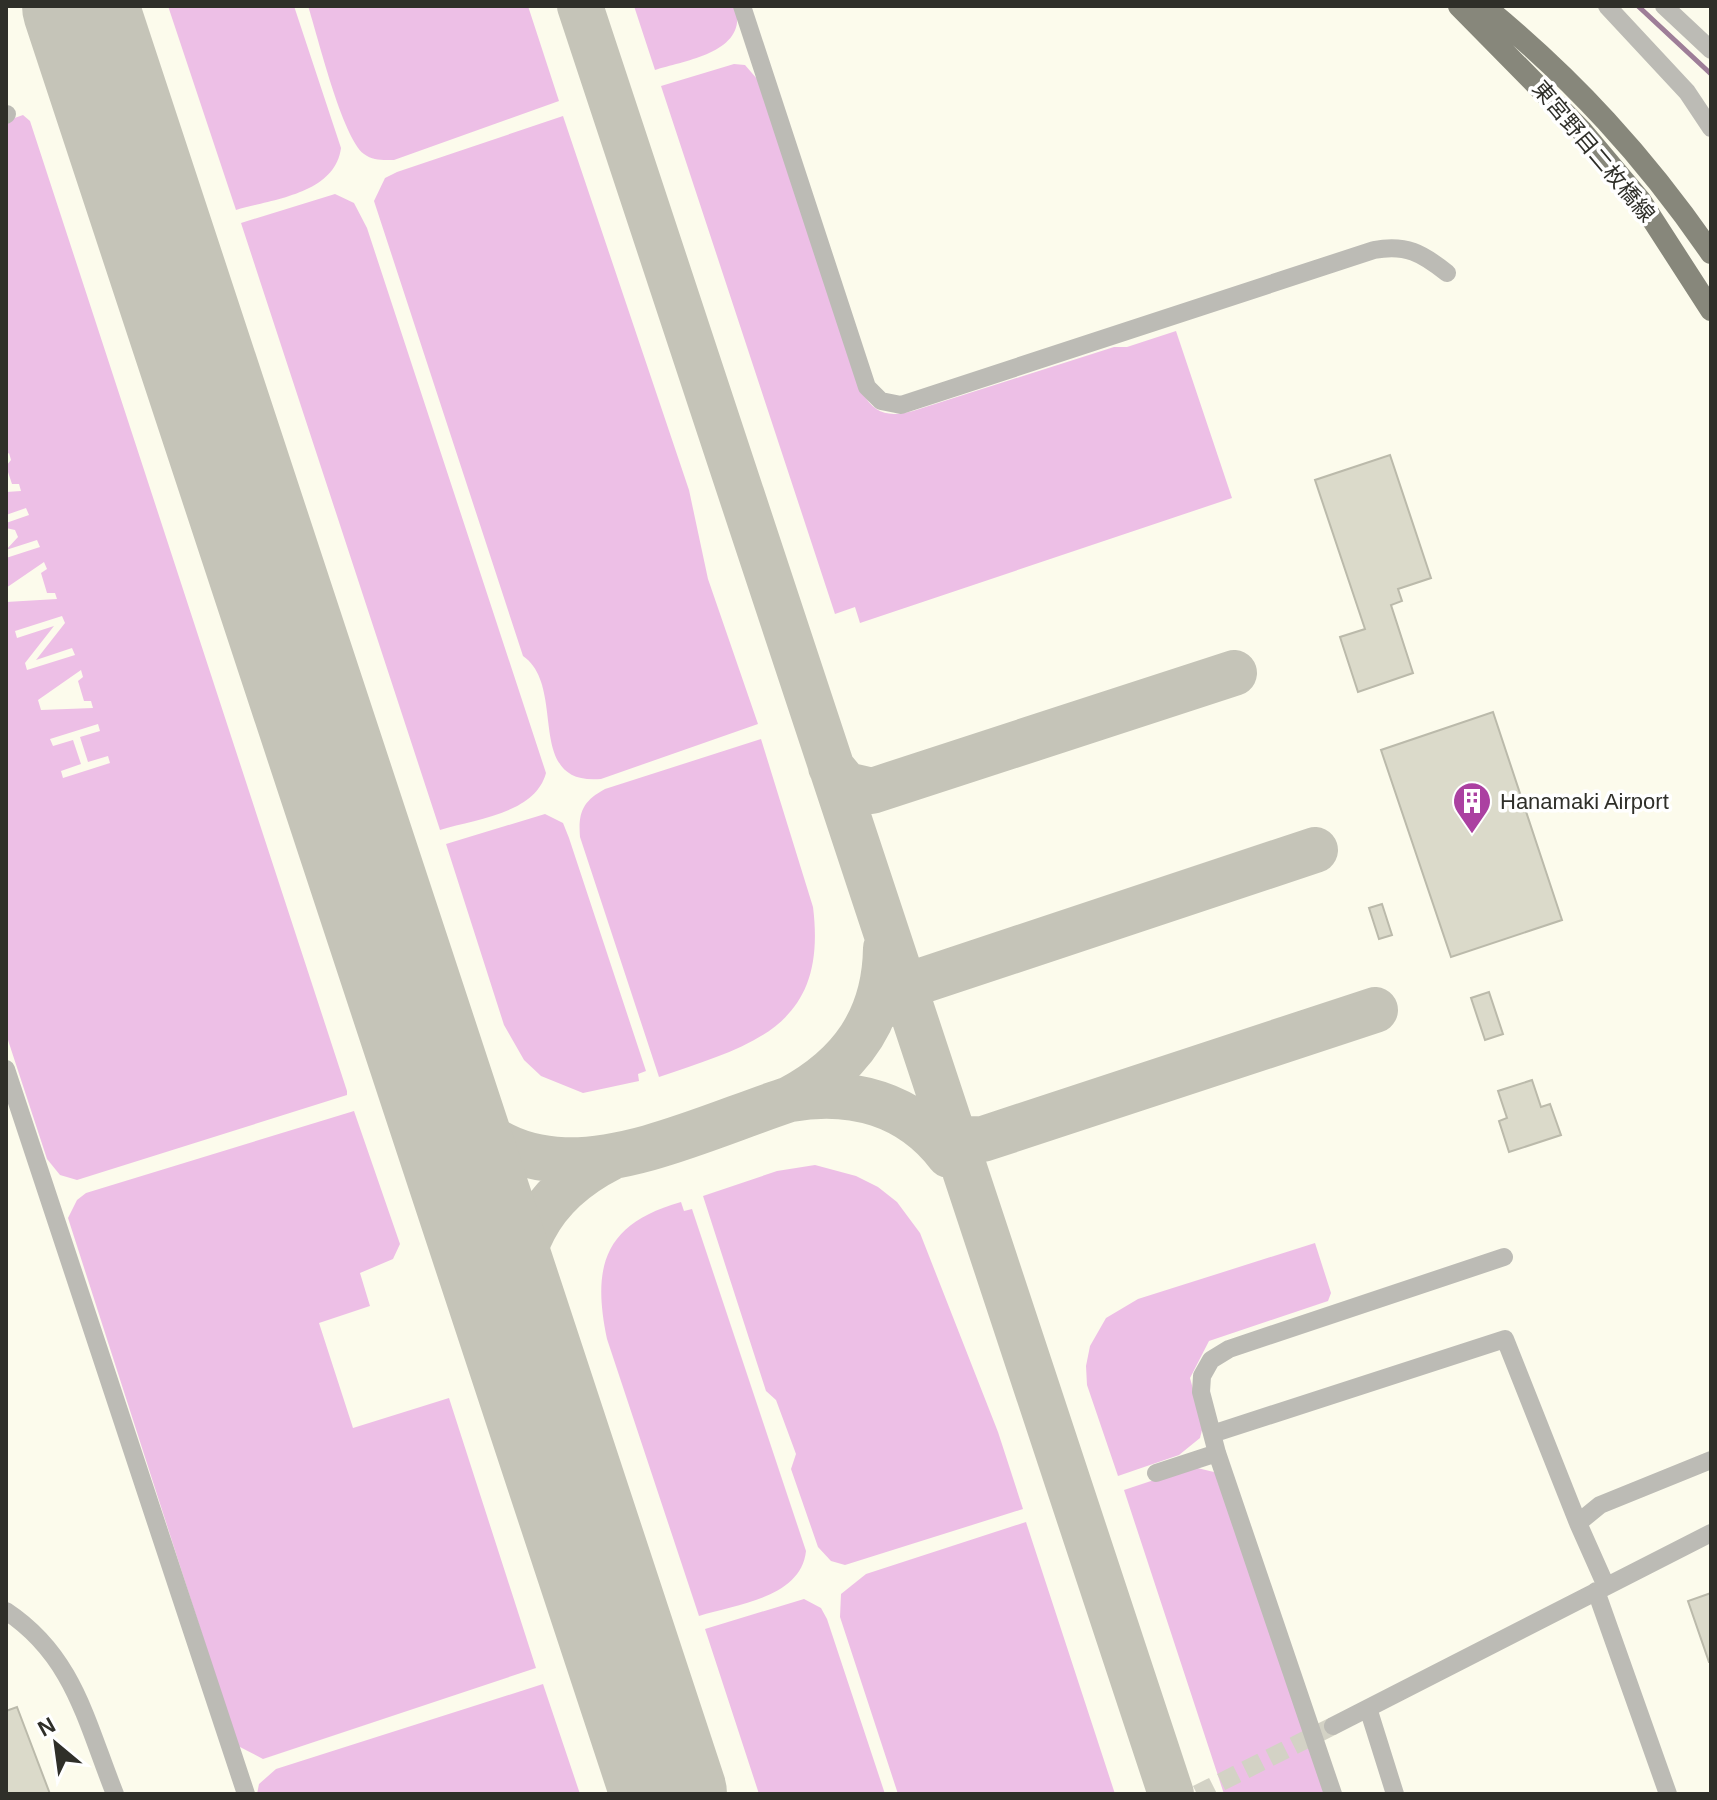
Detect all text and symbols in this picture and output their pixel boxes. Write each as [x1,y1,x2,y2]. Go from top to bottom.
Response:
street label: 東宮野目二枚橋線 [1527,76,1660,227]
building icon: Hanamaki Airport [1451,780,1493,835]
place label: Hanamaki Airport [1500,789,1669,814]
north arrow [16,1704,96,1784]
text: N [34,1712,60,1742]

